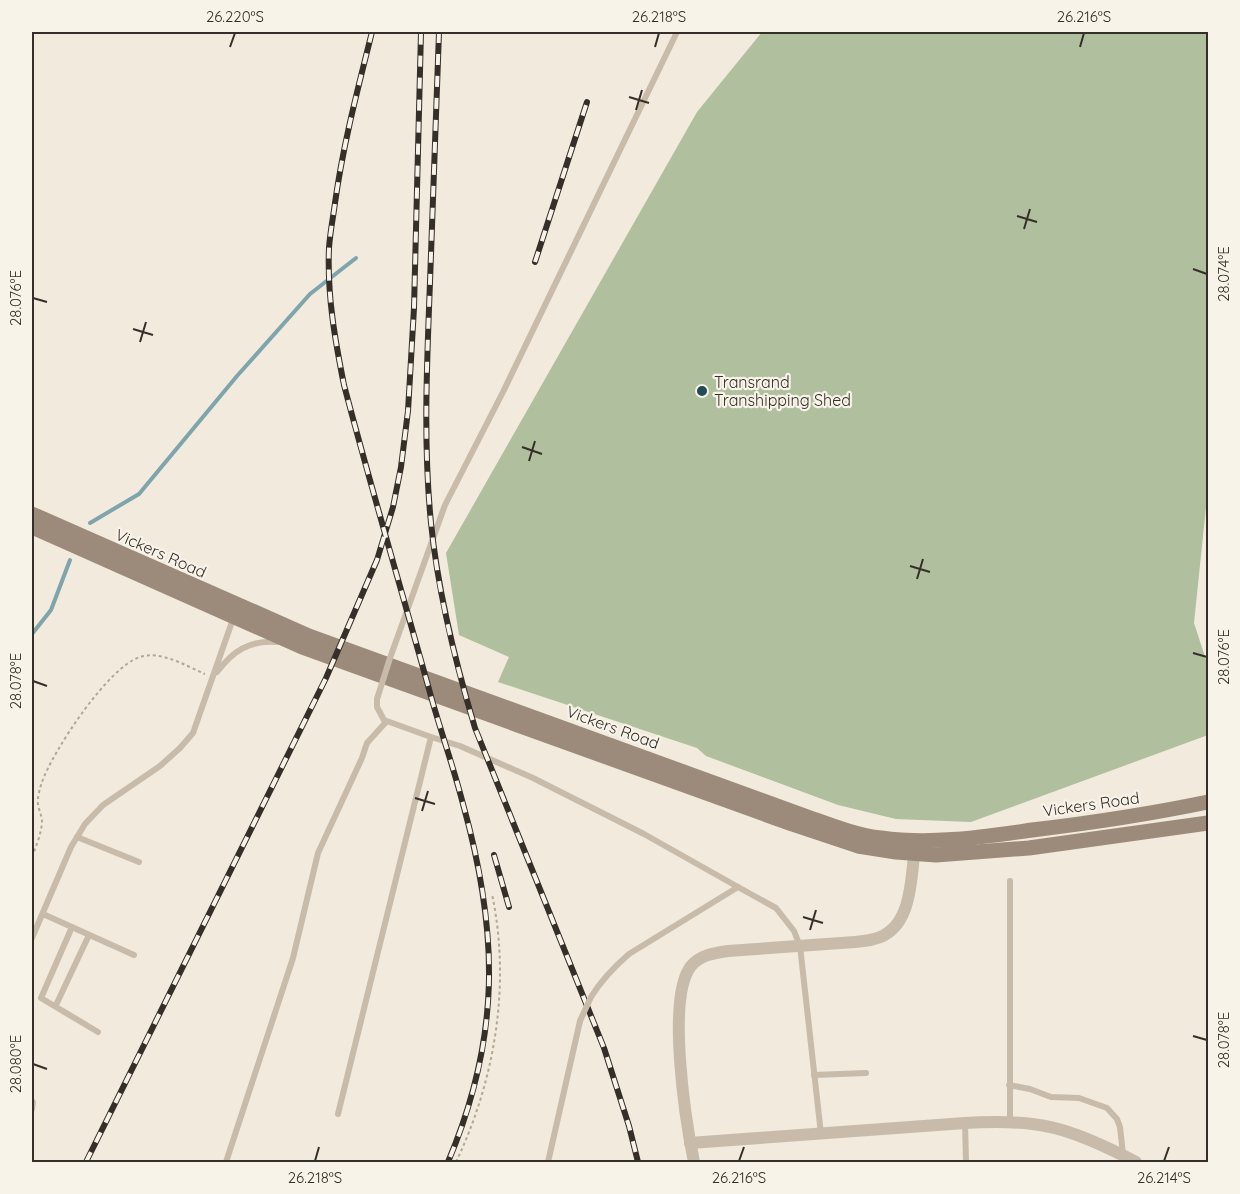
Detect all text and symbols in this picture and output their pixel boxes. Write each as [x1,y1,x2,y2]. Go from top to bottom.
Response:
text: 26.220°S [206,7,264,26]
text: 26.218°S [632,7,686,26]
text: 26.216°S [1057,7,1111,26]
text: 28.074°E [1214,246,1233,302]
text: 28.076°E [6,270,25,326]
place label: Transrand Transhipping Shed [714,372,851,410]
marker: Transrand Transhipping Shed [695,384,709,398]
street label: Vickers Road [112,524,210,582]
text: 28.076°E [1214,629,1233,685]
text: 28.078°E [6,653,25,709]
street label: Vickers Road [564,701,662,753]
street label: Vickers Road [1041,787,1141,821]
text: 28.078°E [1214,1012,1233,1068]
text: 28.080°E [6,1035,25,1093]
text: 26.218°S [288,1168,342,1187]
text: 26.216°S [712,1168,766,1187]
text: 26.214°S [1137,1168,1191,1187]

